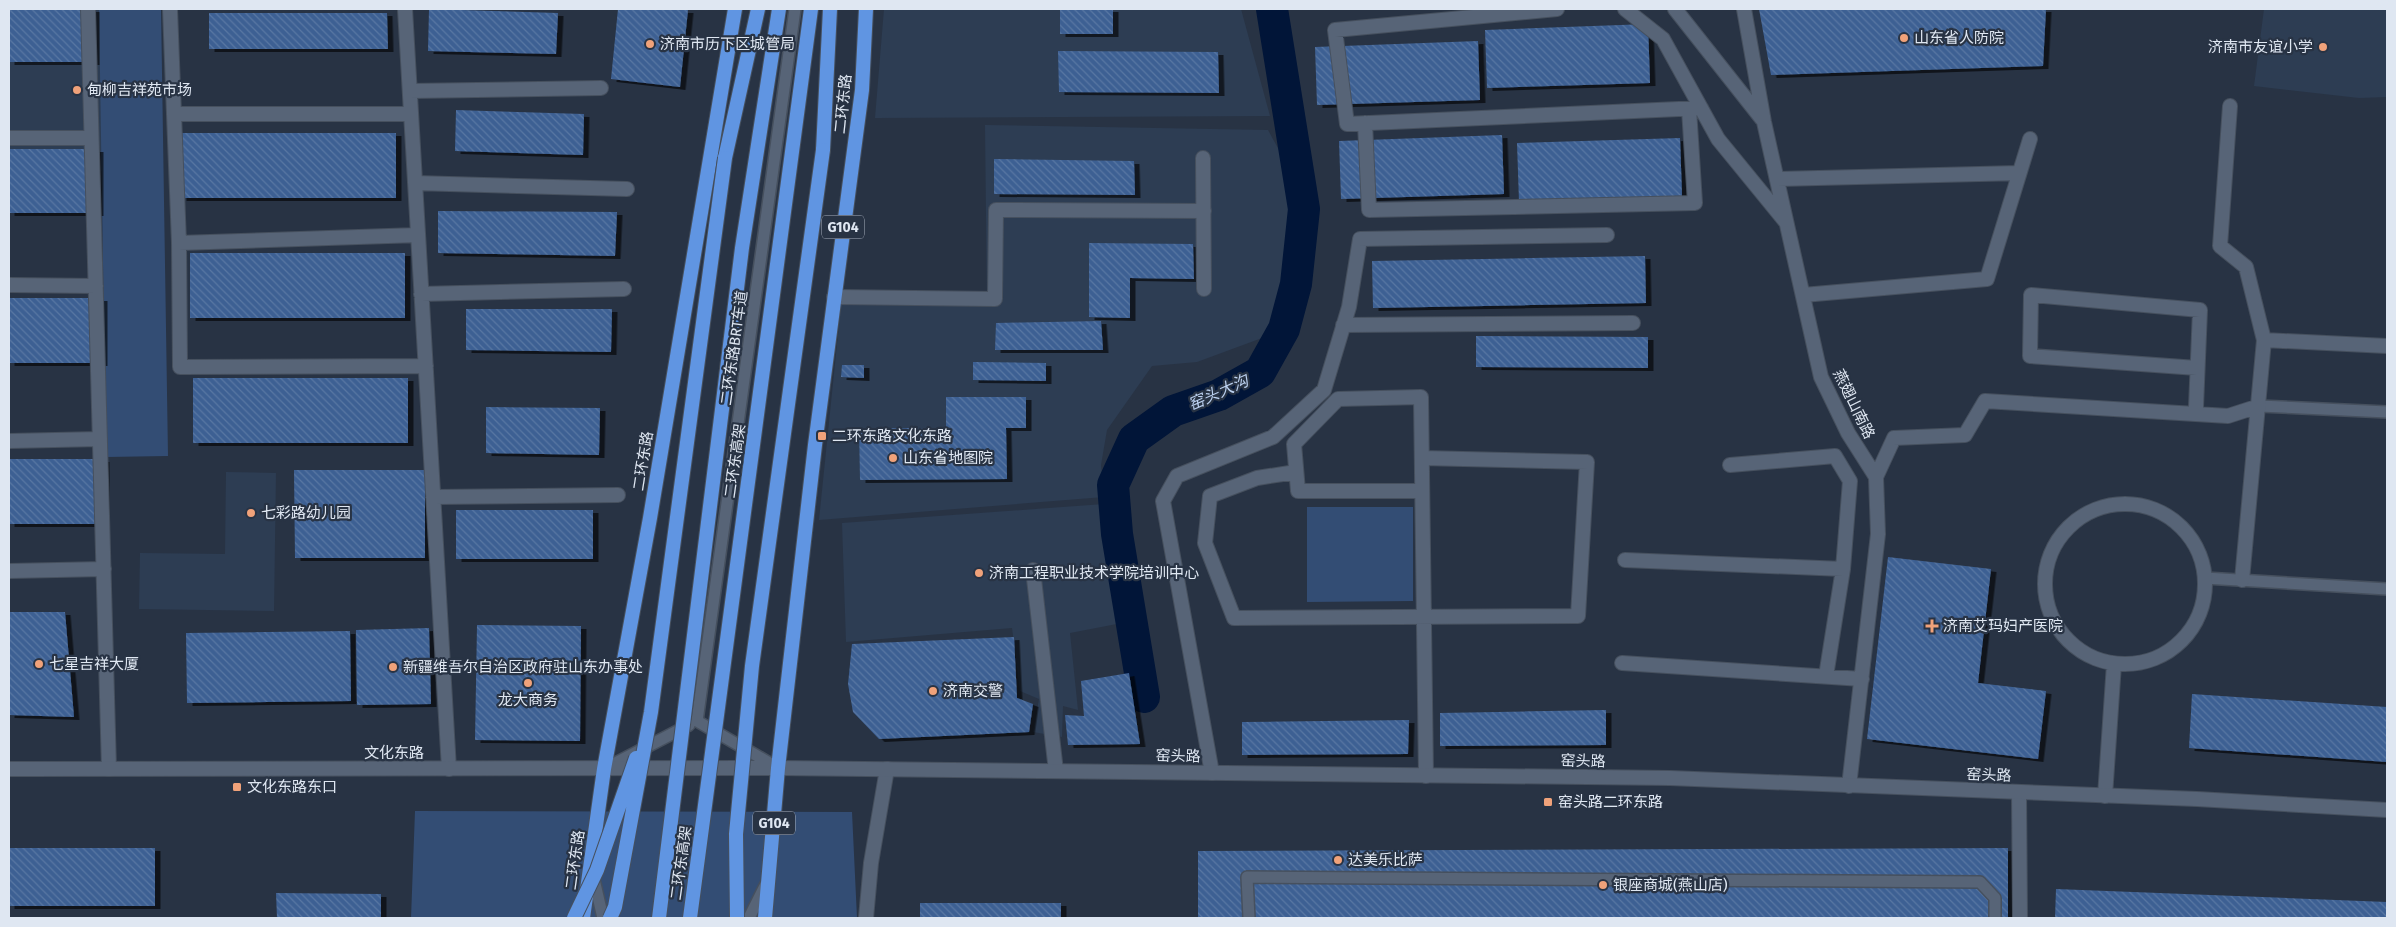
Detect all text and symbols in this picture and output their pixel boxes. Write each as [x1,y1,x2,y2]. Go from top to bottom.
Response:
place label: 山东省人防院 [1914,29,2004,47]
marker: 山东省人防院 [1898,32,1910,44]
place label: 济南市历下区城管局 [660,35,795,53]
marker: 济南市历下区城管局 [644,38,656,50]
place label: 济南市友谊小学 [2208,38,2313,56]
marker: 济南市友谊小学 [2317,41,2329,53]
street label: 二环东路 [831,73,855,135]
place label: 甸柳吉祥苑市场 [87,81,192,99]
marker: 甸柳吉祥苑市场 [71,84,83,96]
road number: G104 [822,216,864,238]
street label: 二环东路BRT车道 [717,289,751,407]
street label: 燕翅山南路 [1829,366,1879,442]
water label: 窑头大沟 [1185,370,1253,414]
street label: 二环东高架 [721,423,749,499]
place label: 二环东路文化东路 [832,427,952,445]
street label: 二环东路 [629,430,657,492]
marker: 二环东路文化东路 [816,430,828,442]
place label: 山东省地图院 [903,449,993,467]
marker: 山东省地图院 [887,452,899,464]
place label: 七彩路幼儿园 [261,504,351,522]
marker: 七彩路幼儿园 [245,507,257,519]
place label: 济南工程职业技术学院培训中心 [989,564,1199,582]
marker: 济南工程职业技术学院培训中心 [973,567,985,579]
place label: 济南艾玛妇产医院 [1943,617,2063,635]
marker: 济南艾玛妇产医院 [1925,619,1939,633]
place label: 七星吉祥大厦 [49,655,139,673]
marker: 七星吉祥大厦 [33,658,45,670]
place label: 新疆维吾尔自治区政府驻山东办事处 [403,658,643,676]
marker: 新疆维吾尔自治区政府驻山东办事处 [387,661,399,673]
marker: 龙大商务 [522,677,534,689]
place label: 济南交警 [943,682,1003,700]
marker: 济南交警 [927,685,939,697]
place label: 龙大商务 [498,691,558,709]
street label: 文化东路 [364,744,424,762]
street label: 窑头路 [1155,747,1201,765]
street label: 窑头路 [1560,752,1606,770]
street label: 窑头路 [1966,765,2012,785]
place label: 文化东路东口 [247,778,337,796]
marker: 文化东路东口 [231,781,243,793]
place label: 窑头路二环东路 [1558,793,1663,811]
marker: 窑头路二环东路 [1542,796,1554,808]
road number: G104 [753,811,795,834]
street label: 二环东高架 [667,825,695,901]
street label: 二环东路 [562,829,588,891]
place label: 达美乐比萨 [1348,851,1423,869]
marker: 达美乐比萨 [1332,854,1344,866]
place label: 银座商城(燕山店) [1613,876,1728,894]
marker: 银座商城(燕山店) [1597,879,1609,891]

